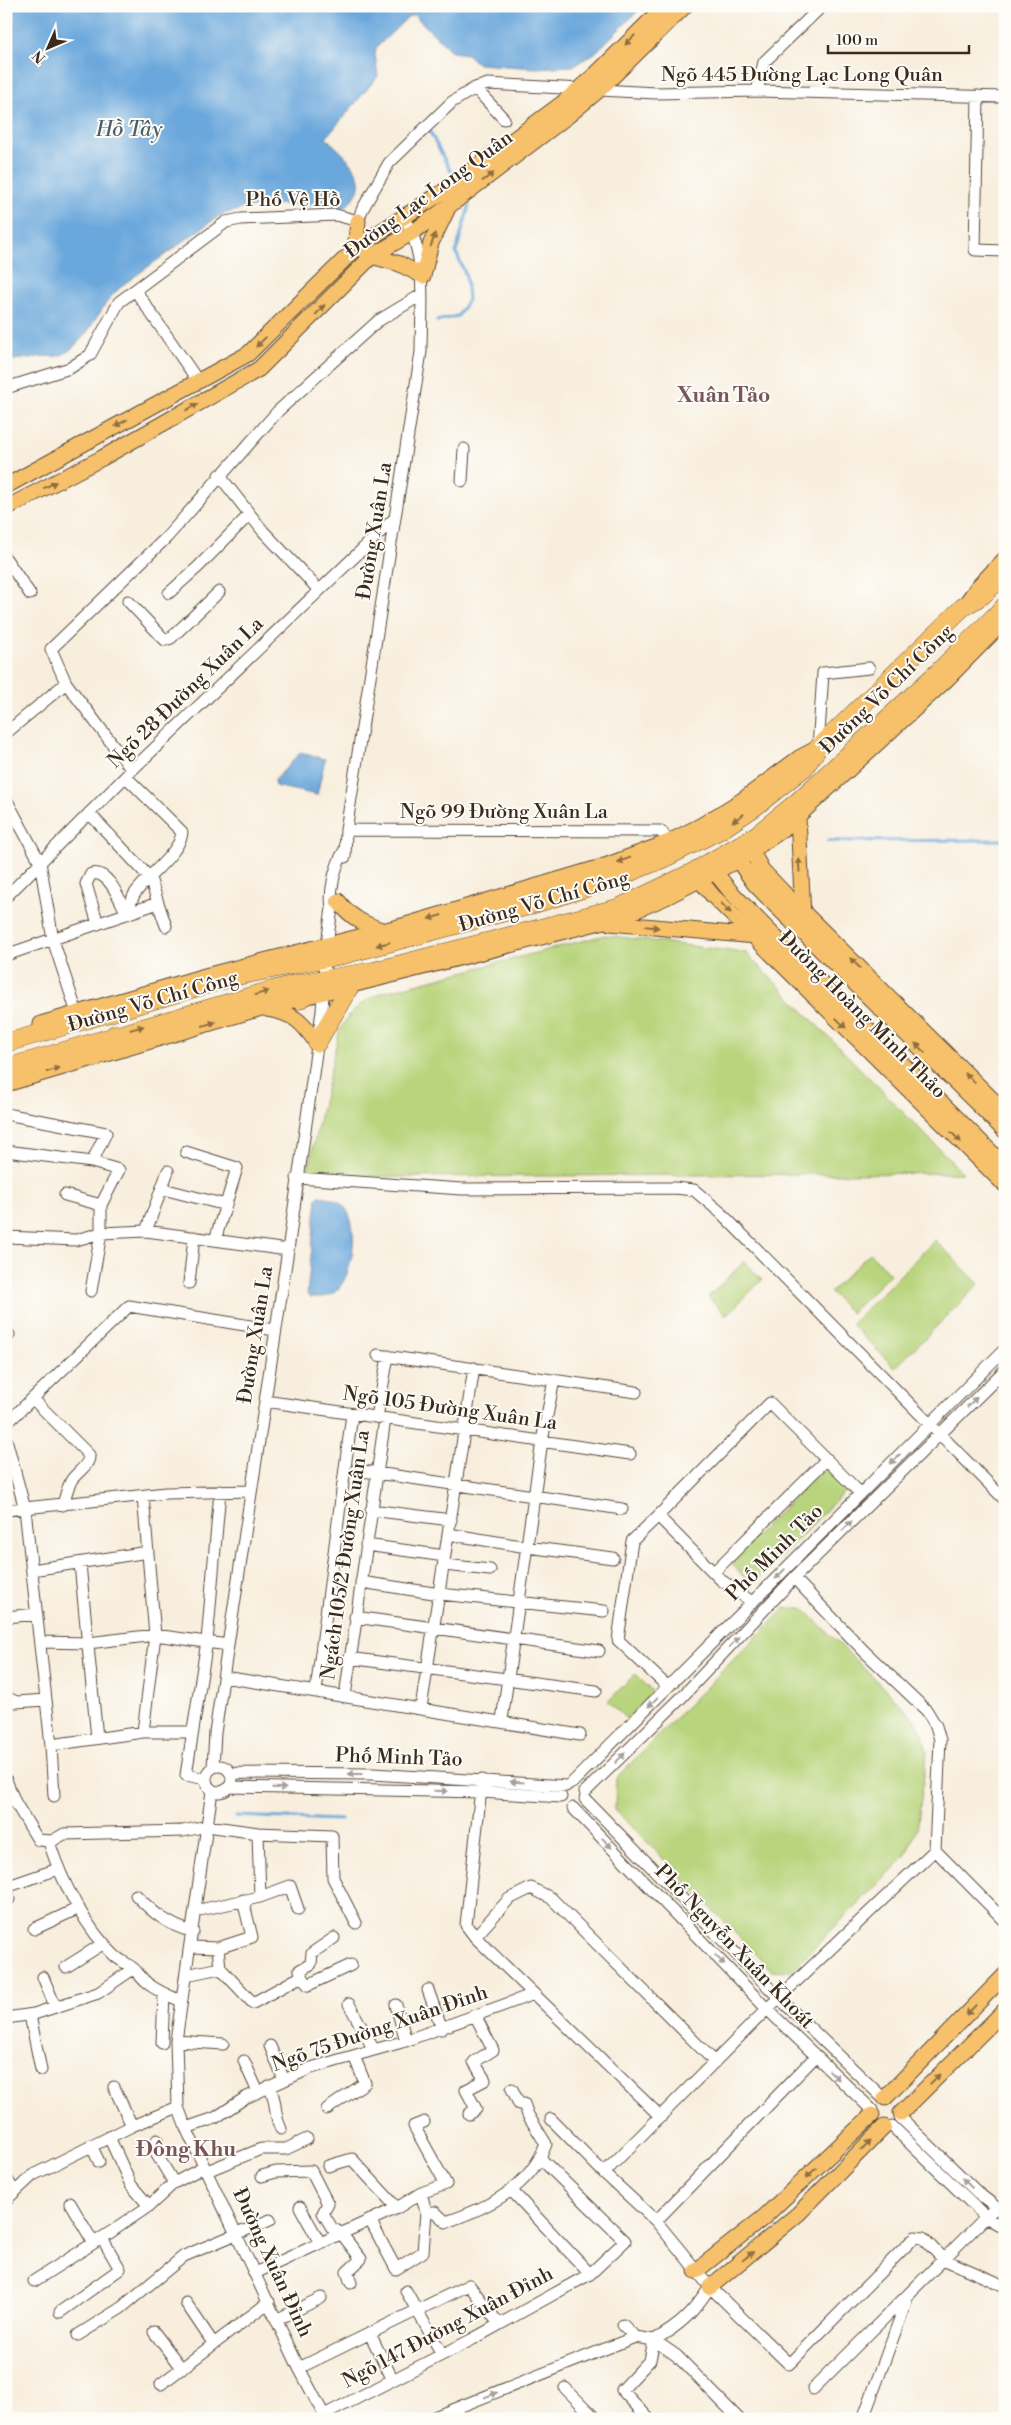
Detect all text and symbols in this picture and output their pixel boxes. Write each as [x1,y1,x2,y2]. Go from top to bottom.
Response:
north arrow [22,22,72,72]
scale bar [828,22,970,54]
text: 100 m [836,31,878,50]
one-way arrow [624,34,636,46]
text: N [29,46,50,67]
street label: Ngõ 445 Đường Lạc Long Quân [661,63,943,88]
water label: Hồ Tây [95,117,163,143]
street label: Đường Lạc Long Quân [340,125,518,265]
one-way arrow [481,172,495,182]
street label: Phố Vệ Hồ [245,188,341,213]
one-way arrow [429,232,437,247]
one-way arrow [314,304,326,316]
one-way arrow [256,336,268,348]
district label: Xuân Tảo [676,383,771,409]
one-way arrow [184,403,199,411]
one-way arrow [114,418,128,427]
street label: Đường Xuân La [352,460,398,602]
one-way arrow [42,481,57,489]
street label: Ngõ 28 Đường Xuân La [103,611,270,774]
street label: Đường Võ Chí Công [815,619,959,760]
street label: Ngõ 99 Đường Xuân La [400,800,609,825]
one-way arrow [732,813,745,823]
one-way arrow [616,857,631,864]
one-way arrow [795,857,803,873]
street label: Đường Võ Chí Công [456,866,633,938]
one-way arrow [719,902,731,914]
one-way arrow [427,914,442,922]
one-way arrow [645,923,661,931]
street label: Đường Hoàng Minh Thảo [773,926,951,1104]
one-way arrow [375,940,391,948]
one-way arrow [849,957,861,969]
street label: Đường Võ Chí Công [65,966,242,1038]
one-way arrow [254,989,270,997]
one-way arrow [835,1016,847,1028]
one-way arrow [201,1020,216,1028]
one-way arrow [129,1024,144,1032]
one-way arrow [914,1042,926,1054]
one-way arrow [46,1066,61,1074]
one-way arrow [964,1072,976,1084]
one-way arrow [950,1131,962,1143]
street label: Đường Xuân La [233,1264,279,1406]
street label: Ngõ 105 Đường Xuân La [341,1382,560,1437]
one-way arrow [966,1396,978,1408]
street label: Ngách 105/2 Đường Xuân La [316,1428,376,1681]
one-way arrow [889,1453,901,1465]
street label: Phố Minh Tảo [721,1499,829,1607]
one-way arrow [841,1520,853,1532]
one-way arrow [774,1568,786,1580]
one-way arrow [728,1636,740,1648]
one-way arrow [647,1695,659,1707]
street label: Phố Minh Tảo [335,1743,463,1773]
one-way arrow [614,1752,626,1764]
one-way arrow [347,1770,363,1778]
one-way arrow [509,1778,525,1786]
one-way arrow [271,1785,287,1793]
one-way arrow [434,1787,450,1795]
one-way arrow [601,1837,613,1849]
street label: Phố Nguyễn Xuân Khoát [649,1860,819,2034]
one-way arrow [714,1954,726,1966]
street label: Ngõ 75 Đường Xuân Đỉnh [269,1980,491,2078]
one-way arrow [965,2003,977,2015]
one-way arrow [828,2069,840,2081]
one-way arrow [929,2073,941,2085]
district label: Đông Khu [135,2137,236,2163]
one-way arrow [860,2139,872,2151]
one-way arrow [806,2167,818,2179]
one-way arrow [961,2177,973,2189]
street label: Đường Xuân Đỉnh [227,2184,318,2342]
one-way arrow [741,2251,754,2262]
street label: Ngõ 147 Đường Xuân Đỉnh [338,2262,558,2394]
one-way arrow [484,2390,498,2398]

